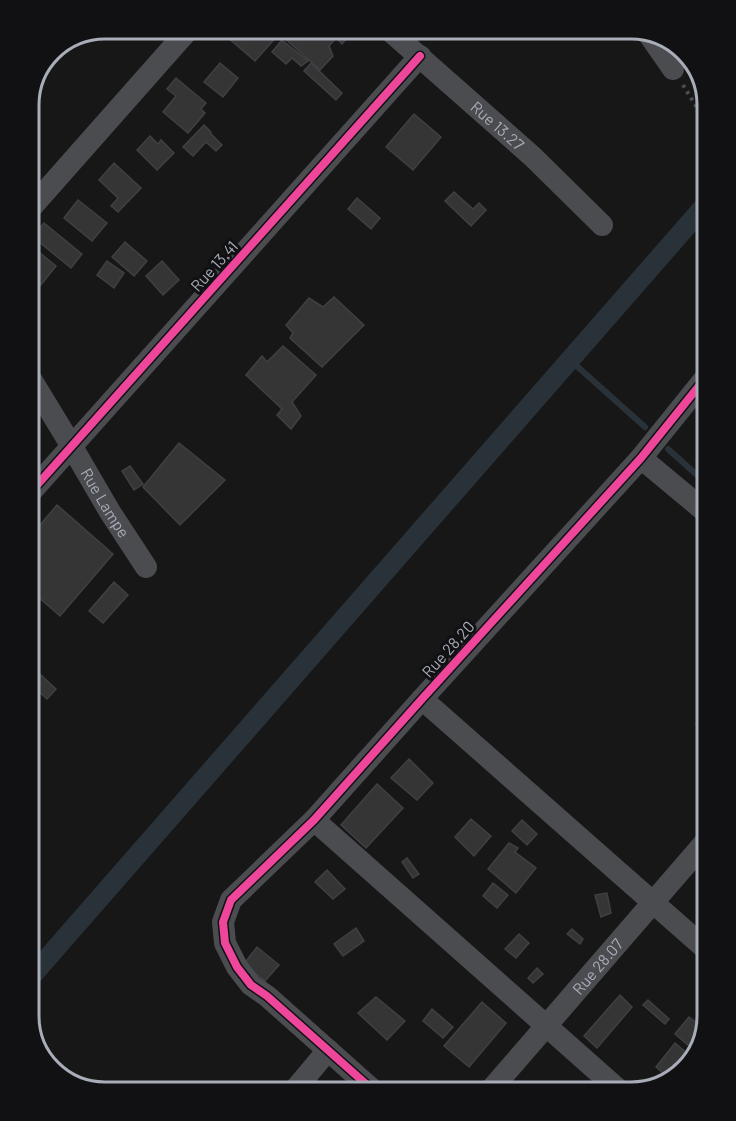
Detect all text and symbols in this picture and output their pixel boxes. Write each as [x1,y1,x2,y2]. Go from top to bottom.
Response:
street label: Rue 13.27 [467,97,529,154]
street label: Rue 13.41 [186,237,241,295]
street label: Rue Lampe [77,464,134,541]
street label: Rue 28.20 [417,617,478,681]
street label: Rue 28.07 [568,934,627,998]

